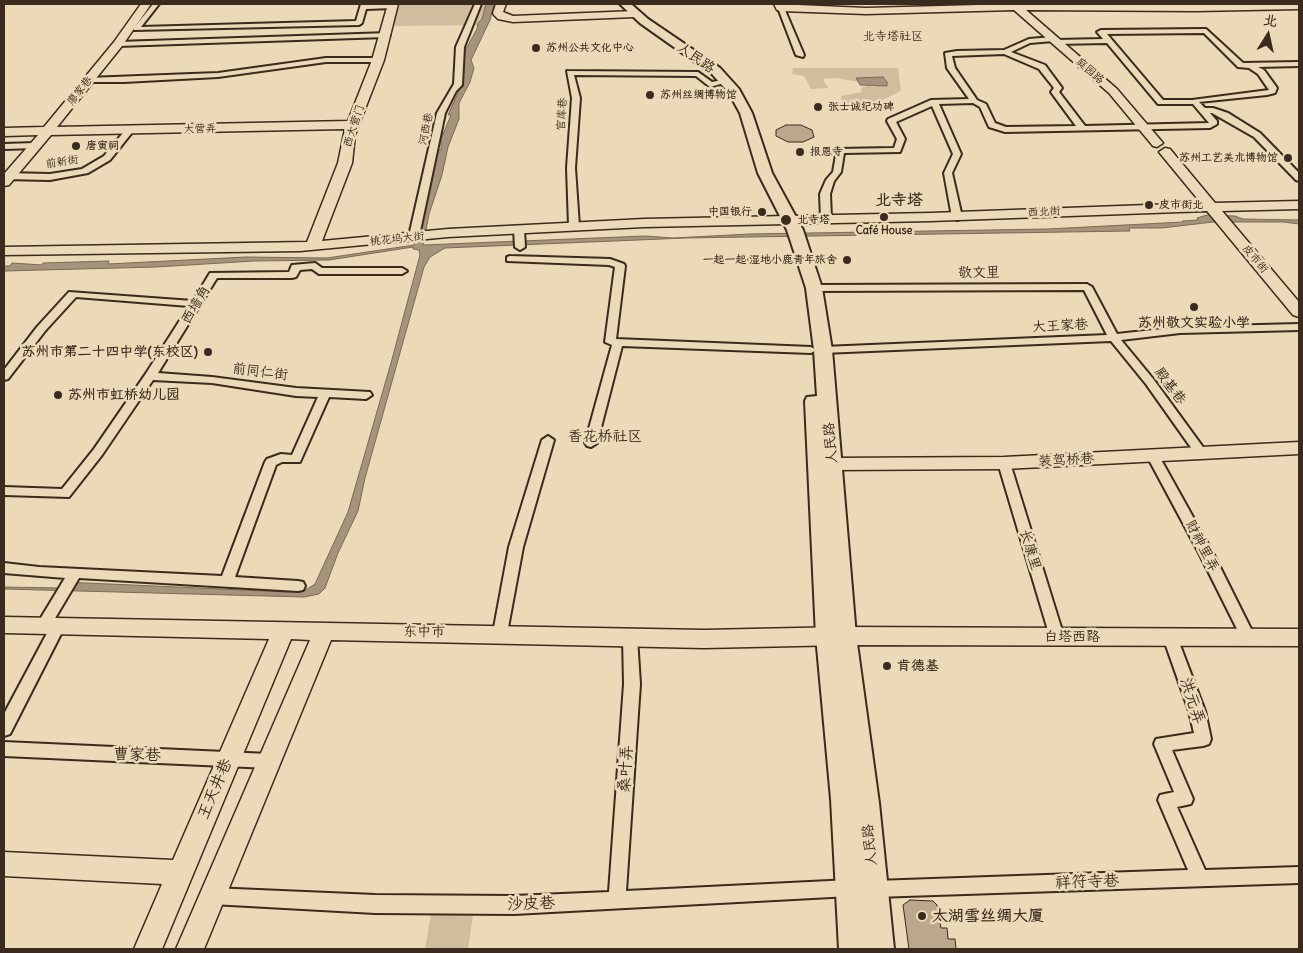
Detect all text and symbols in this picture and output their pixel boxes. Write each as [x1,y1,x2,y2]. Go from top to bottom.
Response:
north arrow [1243,10,1293,60]
text: 北 [1262,10,1279,30]
district label: 北寺塔社区 [863,30,923,44]
street label: 人民路 [674,39,718,77]
place label: 苏州公共文化中心 [546,41,634,55]
marker: 苏州公共文化中心 [530,42,542,54]
street label: 庭园路 [1073,55,1107,87]
street label: 廖家巷 [65,74,95,108]
place label: 苏州丝绸博物馆 [660,88,737,102]
marker: 苏州丝绸博物馆 [644,89,656,101]
street label: 官库巷 [555,97,569,131]
place label: 张士诚纪功碑 [828,100,894,114]
marker: 张士诚纪功碑 [812,101,824,113]
street label: 西大营门 [341,103,367,149]
street label: 河西巷 [416,111,436,147]
street label: 大营弄 [183,122,217,136]
place label: 唐寅祠 [86,139,119,153]
marker: 唐寅祠 [70,140,82,152]
place label: 报恩寺 [810,145,843,159]
marker: 报恩寺 [794,146,806,158]
place label: 苏州工艺美术博物馆 [1179,151,1278,165]
marker: 苏州工艺美术博物馆 [1282,152,1294,164]
street label: 前新街 [45,153,79,171]
district label: 北寺塔 [875,190,923,210]
place label: 皮市街北 [1159,198,1203,212]
marker: 皮市街北 [1143,199,1155,211]
place label: 中国银行 [708,205,752,219]
street label: 西北街 [1027,205,1061,219]
marker: 中国银行 [756,206,768,218]
marker: Café House [878,211,890,223]
marker: 北寺塔 [779,213,793,227]
place label: 北寺塔 [797,213,830,227]
place label: Café House [856,224,912,238]
street label: 桃花坞大街 [369,230,425,248]
street label: 皮市街 [1239,242,1271,276]
place label: 一起一起·湿地小鹿青年旅舍 [703,253,837,267]
marker: 一起一起·湿地小鹿青年旅舍 [841,254,853,266]
street label: 敬文里 [958,265,1000,281]
street label: 西墙角 [178,283,214,327]
marker: 苏州敬文实验小学 [1188,301,1200,313]
place label: 苏州敬文实验小学 [1138,315,1250,331]
street label: 大王家巷 [1032,316,1088,336]
place label: 苏州市第二十四中学(东校区) [22,344,198,360]
marker: 苏州市第二十四中学(东校区) [202,346,214,358]
street label: 前同仁街 [231,360,289,384]
street label: 殿基巷 [1151,364,1189,408]
place label: 苏州市虹桥幼儿园 [68,387,180,403]
marker: 苏州市虹桥幼儿园 [52,389,64,401]
street label: 人民路 [821,421,841,465]
district label: 香花桥社区 [568,428,642,446]
street label: 装驾桥巷 [1038,450,1094,470]
street label: 财神里弄 [1182,517,1222,575]
street label: 长康里 [1016,527,1044,573]
street label: 东中市 [403,623,445,641]
street label: 白塔西路 [1044,629,1100,645]
place label: 肯德基 [897,658,939,674]
marker: 肯德基 [881,660,893,672]
street label: 洪元弄 [1175,675,1209,727]
street label: 桑叶弄 [615,744,637,794]
street label: 曹家巷 [113,745,161,765]
street label: 王天井巷 [194,756,236,822]
street label: 人民路 [859,823,881,867]
street label: 祥符寺巷 [1055,871,1119,893]
street label: 沙皮巷 [507,894,555,914]
place label: 太湖雪丝绸大厦 [932,906,1044,926]
marker: 太湖雪丝绸大厦 [916,910,928,922]

